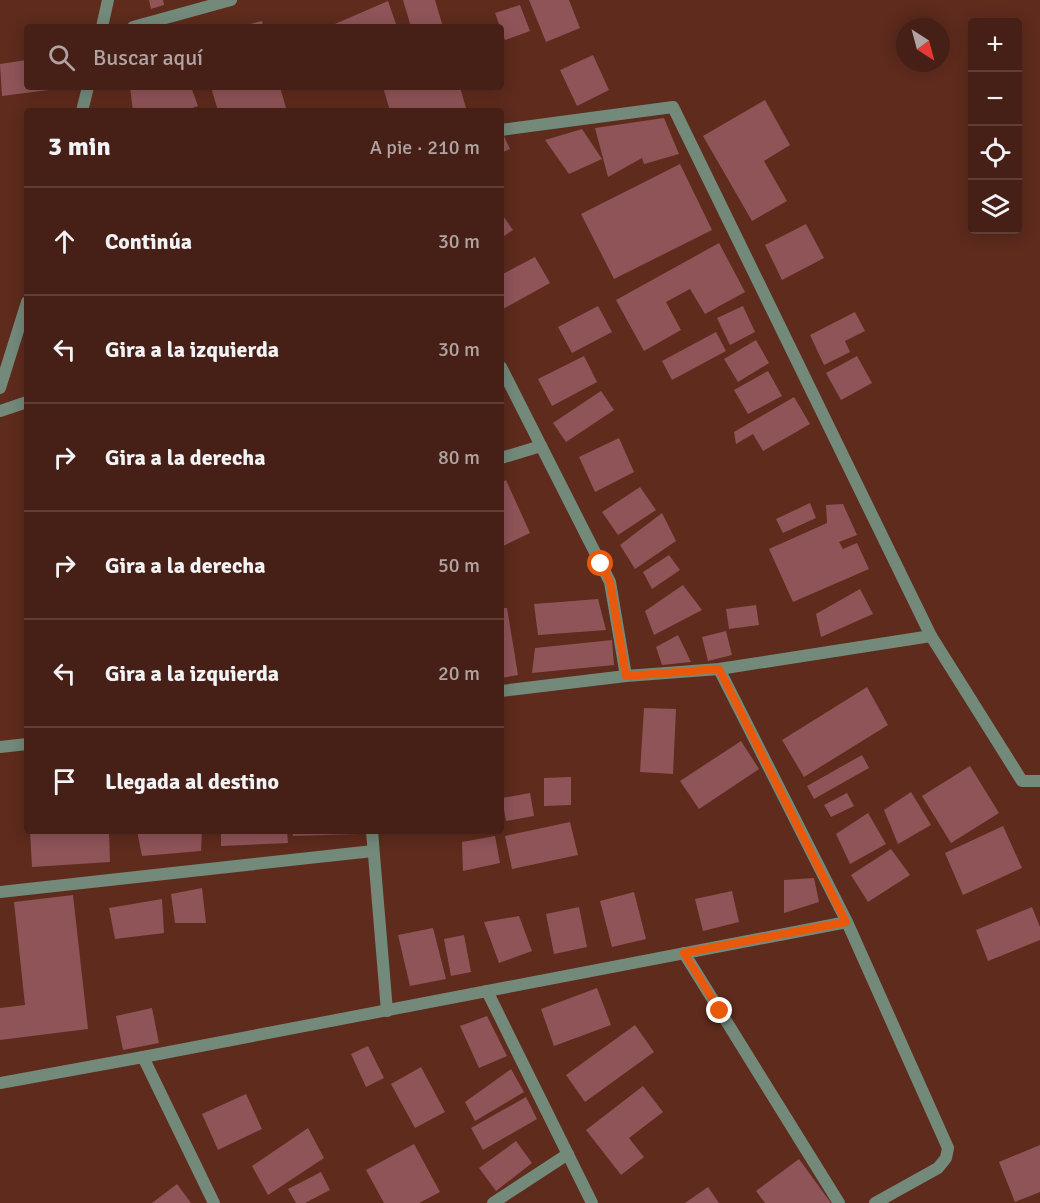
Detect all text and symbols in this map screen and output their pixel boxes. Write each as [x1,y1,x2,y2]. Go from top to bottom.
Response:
north arrow [896,18,950,72]
map controls [968,18,1022,234]
button: + [968,18,1022,72]
search box [24,24,504,90]
icon: search [45,41,78,74]
text: Buscar aquí [93,44,203,71]
button: − [968,72,1022,126]
button: locate [968,126,1022,180]
text: 3 min [48,131,111,163]
text: A pie · 210 m [370,135,480,160]
button: layers [968,180,1022,234]
icon: ahead [48,225,81,258]
text: Continúa [105,228,192,255]
text: 30 m [438,229,480,254]
icon: left [48,333,81,366]
text: Gira a la izquierda [105,336,279,363]
text: 30 m [438,337,480,362]
icon: right [48,441,81,474]
text: Gira a la derecha [105,444,266,471]
text: 80 m [438,445,480,470]
icon: right [48,549,81,582]
route start [587,550,613,576]
text: Gira a la derecha [105,552,266,579]
text: 50 m [438,553,480,578]
icon: left [48,657,81,690]
text: Gira a la izquierda [105,660,279,687]
text: 20 m [438,661,480,686]
icon: arrive [48,765,81,798]
text: Llegada al destino [105,768,279,795]
route end [706,997,732,1023]

